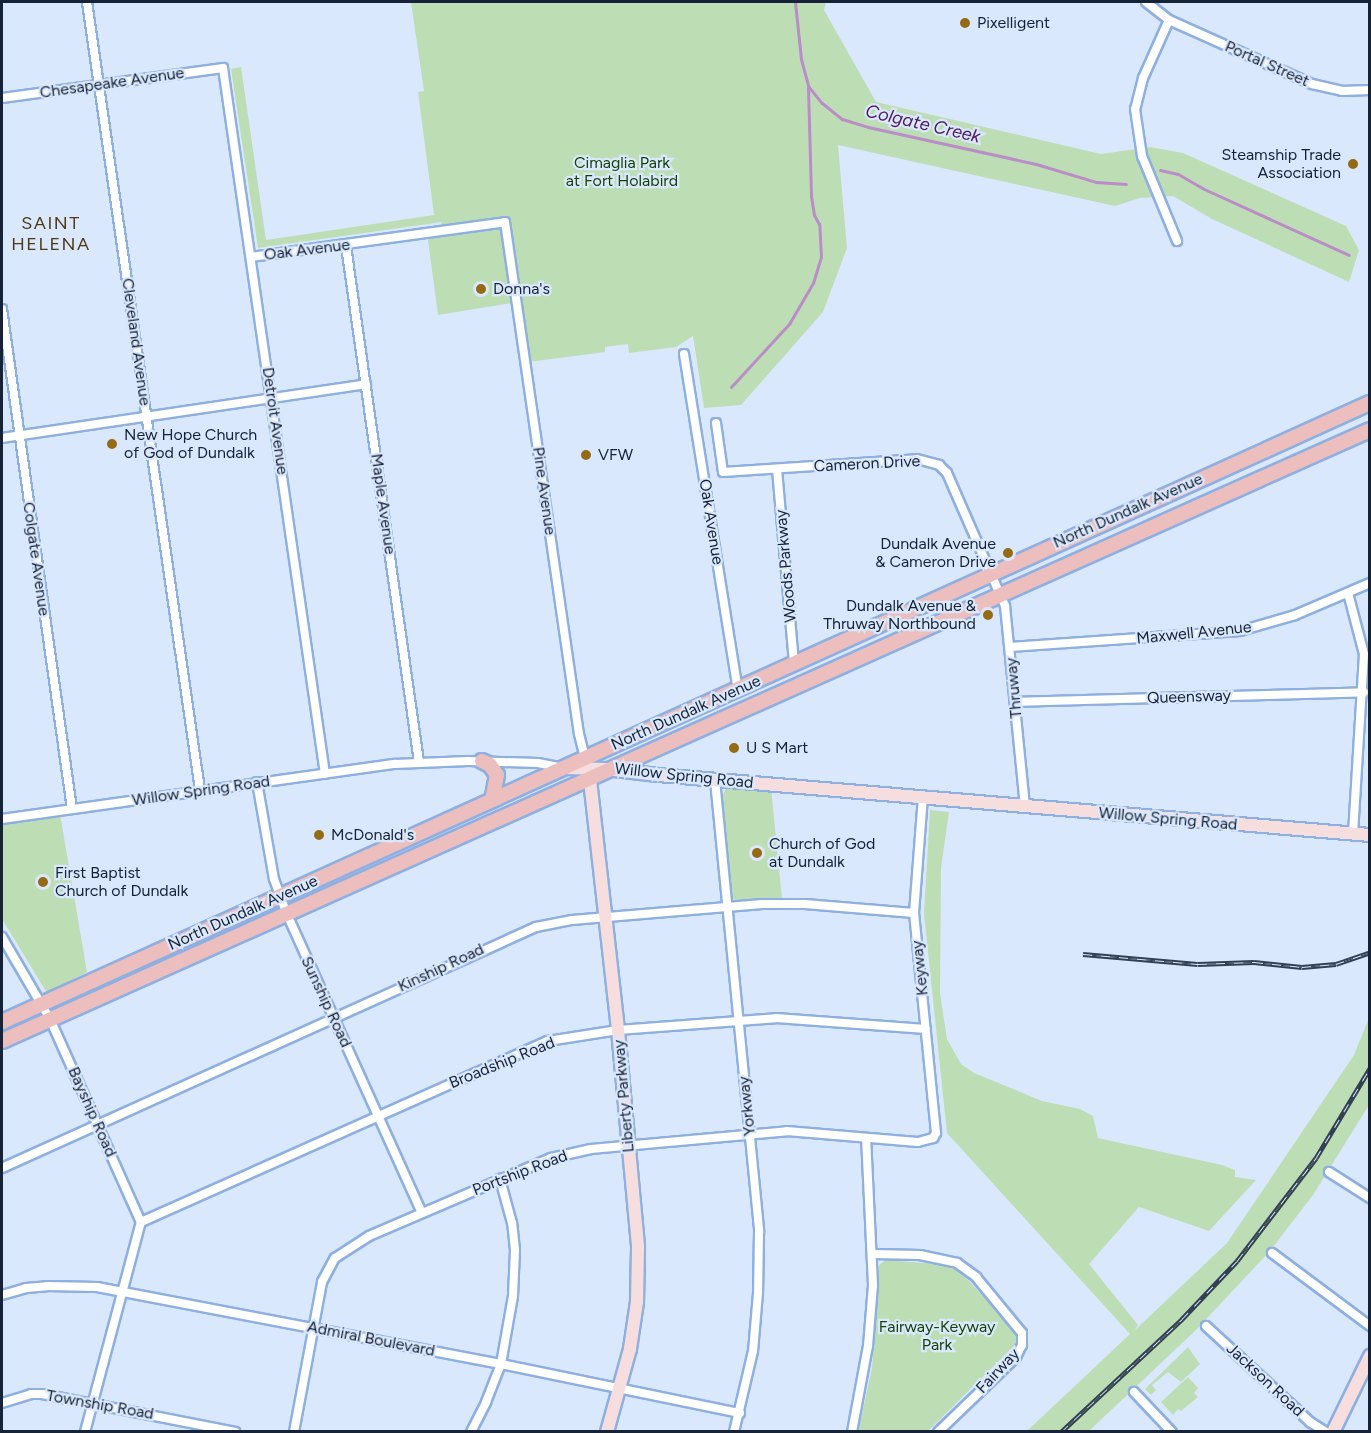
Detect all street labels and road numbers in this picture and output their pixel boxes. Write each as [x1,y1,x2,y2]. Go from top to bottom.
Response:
street label: Portal Street [1222,37,1312,91]
street label: Chesapeake Avenue [39,63,185,103]
street label: Oak Avenue [263,235,351,265]
street label: Cleveland Avenue [118,277,154,407]
street label: Detroit Avenue [258,366,292,476]
street label: Pine Avenue [528,446,560,536]
street label: Maple Avenue [366,452,400,556]
street label: Cameron Drive [813,452,921,476]
street label: North Dundalk Avenue [1050,469,1206,553]
street label: Oak Avenue [695,478,727,566]
street label: Colgate Avenue [19,501,53,617]
street label: Woods Parkway [771,509,801,623]
street label: Maxwell Avenue [1136,617,1252,649]
street label: Thruway [1002,657,1026,719]
street label: North Dundalk Avenue [608,671,764,755]
street label: Queensway [1147,686,1231,708]
street label: Willow Spring Road [614,759,754,793]
street label: Willow Spring Road [131,772,271,810]
street label: Willow Spring Road [1098,803,1238,835]
street label: North Dundalk Avenue [165,871,321,955]
street label: Keyway [908,939,932,997]
street label: Kinship Road [395,940,487,996]
street label: Sunship Road [297,954,355,1050]
street label: Broadship Road [446,1033,558,1093]
street label: Liberty Parkway [610,1039,638,1153]
street label: Bayship Road [64,1064,120,1160]
street label: Yorkway [734,1075,760,1137]
street label: Portship Road [470,1146,570,1200]
street label: Admiral Boulevard [306,1317,436,1361]
street label: Jackson Road [1222,1339,1308,1421]
street label: Fairway [972,1344,1024,1398]
street label: Township Road [45,1386,155,1424]

